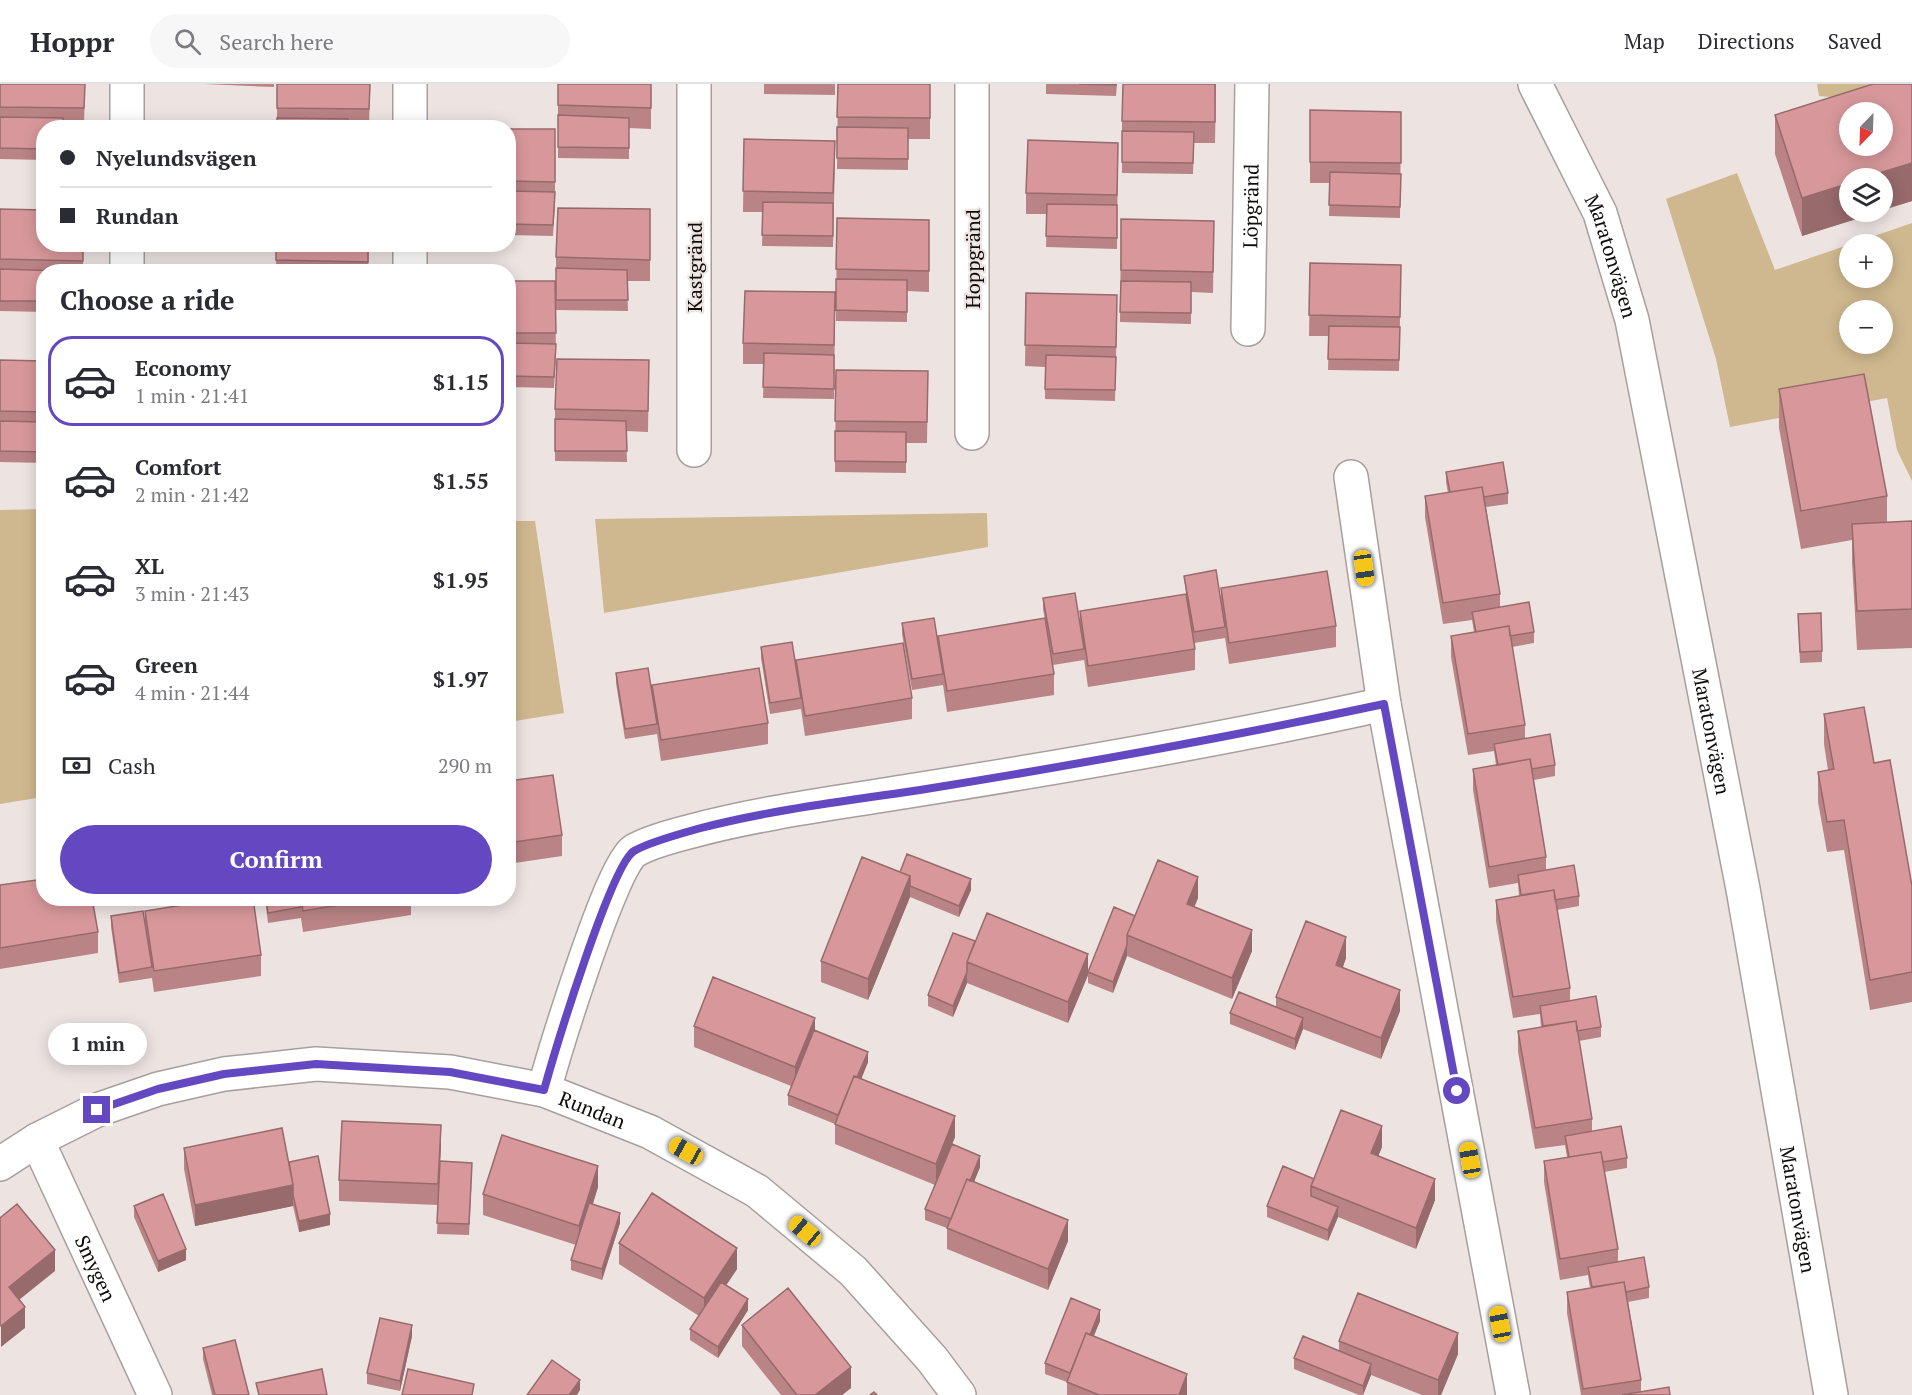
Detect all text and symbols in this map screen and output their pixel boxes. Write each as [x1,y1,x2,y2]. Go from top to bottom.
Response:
search box [150,14,570,68]
text: Hoppr [30,23,114,60]
icon: search [171,25,204,58]
text: Search here [219,27,334,56]
text: Map [1624,27,1665,55]
text: Directions [1698,27,1795,55]
text: Saved [1828,27,1882,55]
north arrow [1839,102,1893,156]
map controls [1839,102,1893,354]
text: Nyelundsvägen [96,143,257,172]
street label: Löpgränd [1236,163,1264,249]
button: layers [1839,168,1893,222]
street label: Maratonvägen [1579,189,1644,321]
text: Rundan [96,201,179,230]
street label: Hoppgränd [959,209,986,309]
street label: Kastgränd [681,222,708,312]
button: + [1839,234,1893,288]
text: Choose a ride [60,282,235,318]
button: − [1839,300,1893,354]
text: Economy [135,353,231,382]
icon: car [63,354,117,408]
text: $1.15 [433,367,489,396]
text: 1 min · 21:41 [135,382,249,409]
text: Comfort [135,452,221,481]
icon: car [63,453,117,507]
text: $1.55 [433,466,489,495]
text: 2 min · 21:42 [135,481,249,508]
car [1353,549,1375,587]
text: XL [135,551,164,580]
icon: car [63,552,117,606]
text: $1.95 [433,565,489,594]
text: 3 min · 21:43 [135,580,249,607]
text: Green [135,650,198,679]
icon: car [63,651,117,705]
text: $1.97 [433,664,489,693]
street label: Maratonvägen [1687,666,1738,797]
text: 4 min · 21:44 [135,679,249,706]
icon: cash [60,749,93,782]
text: Cash [108,751,156,780]
text: 290 m [438,752,492,779]
button: Confirm [60,825,492,894]
callout: 1 min [48,1023,146,1065]
text: 1 min [70,1030,125,1057]
route start [1443,1077,1470,1104]
street label: Rundan [555,1084,630,1135]
route end [83,1096,110,1123]
car [666,1134,706,1168]
car [1458,1141,1482,1179]
street label: Maratonvägen [1774,1144,1823,1275]
car [785,1213,825,1249]
street label: Smygen [69,1230,123,1306]
car [1488,1305,1512,1343]

